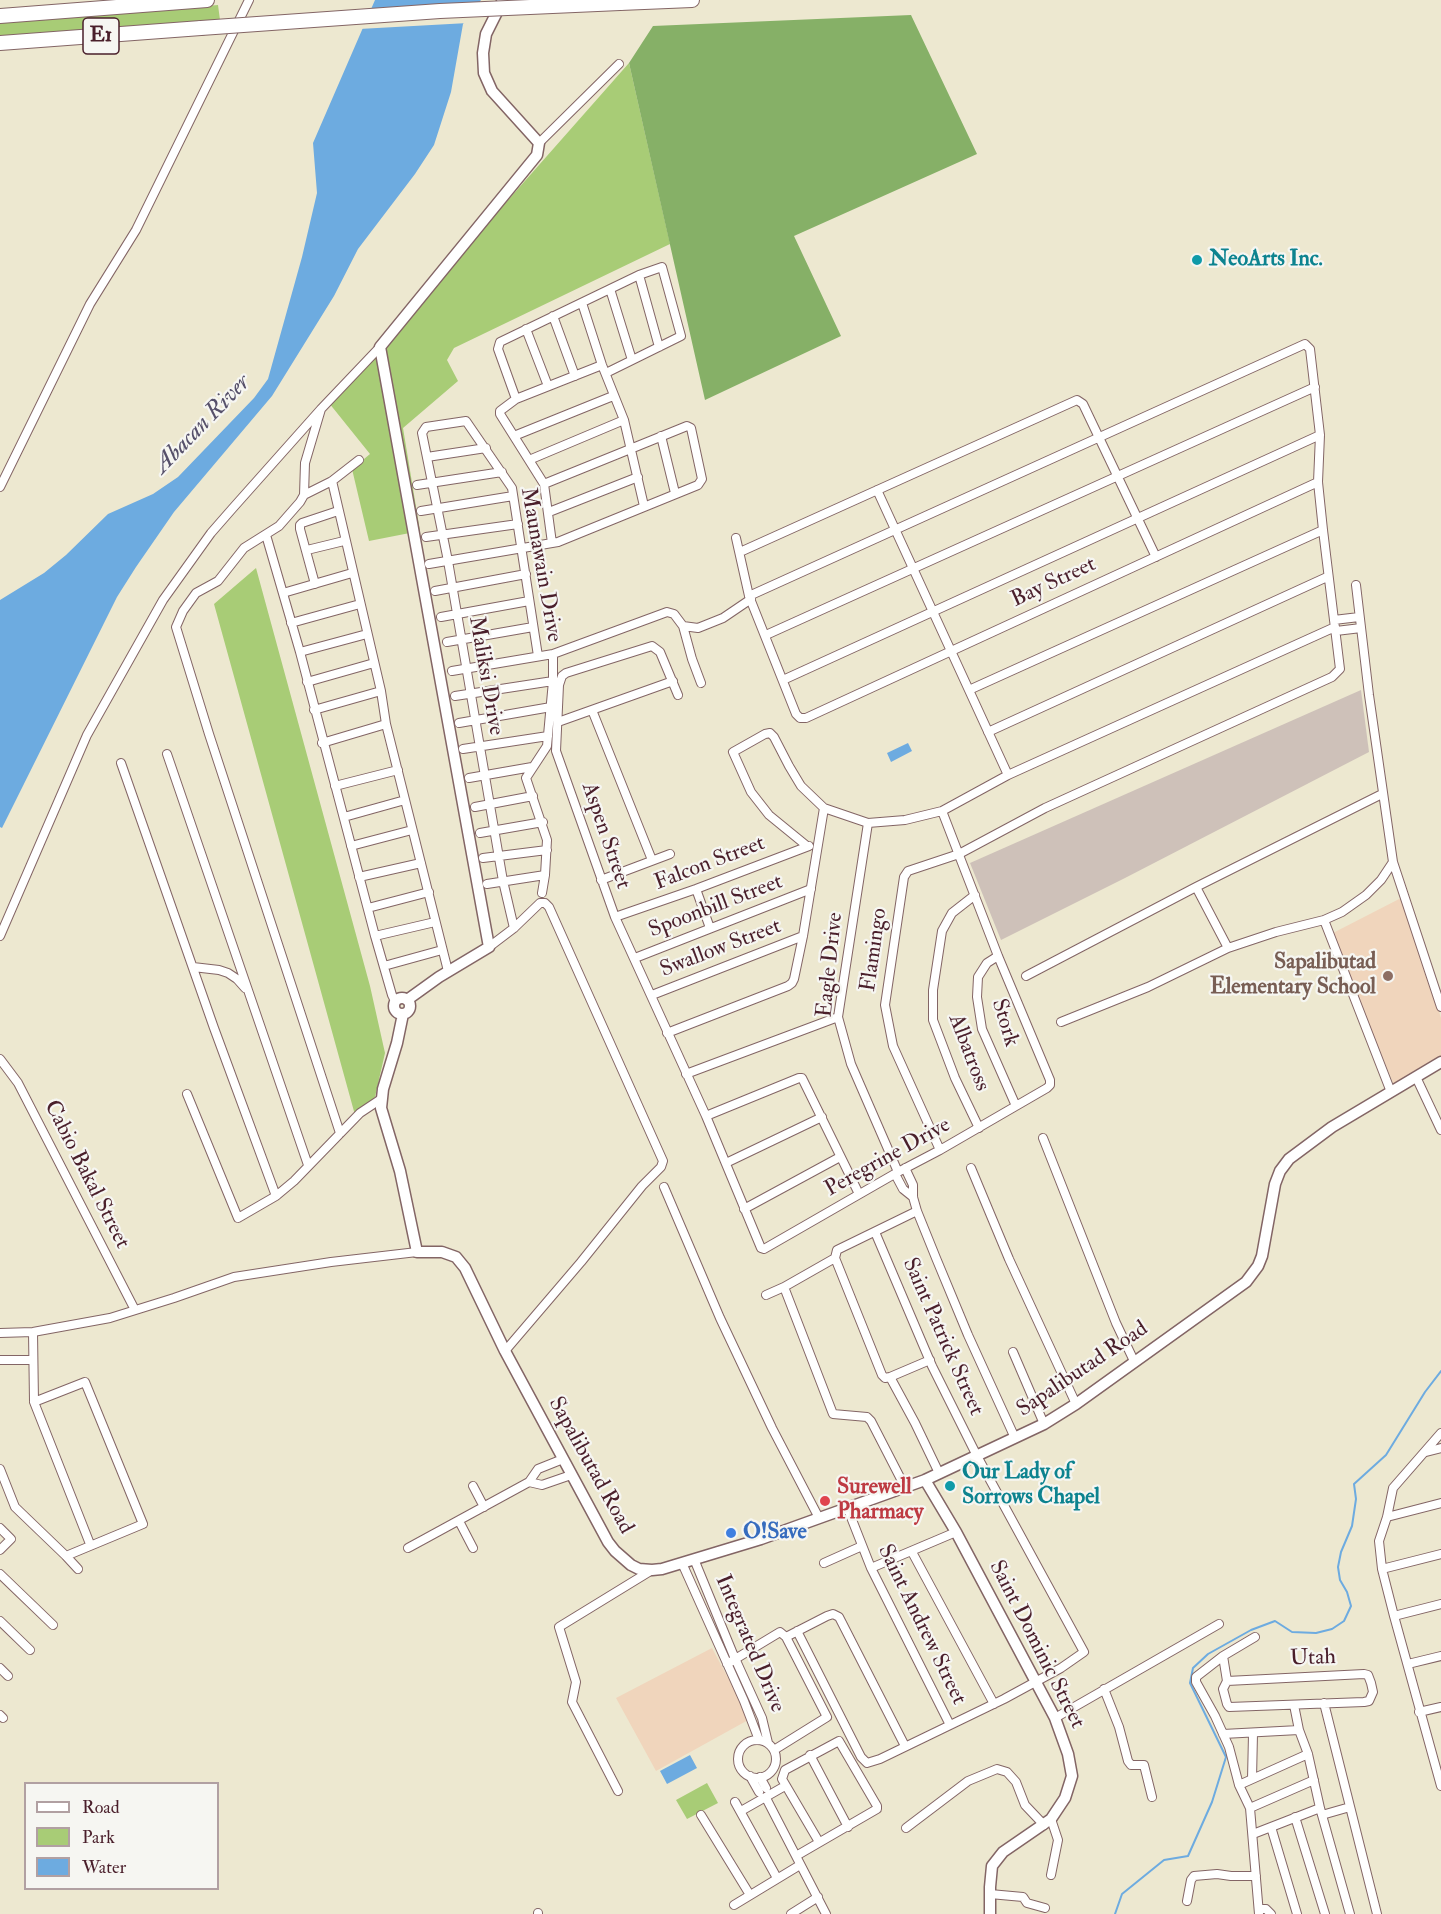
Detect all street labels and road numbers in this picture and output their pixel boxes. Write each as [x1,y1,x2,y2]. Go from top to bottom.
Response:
road number: E1 [83,18,119,54]
street label: Maunawain Drive [513,486,567,644]
street label: Bay Street [1007,552,1101,614]
street label: Maliksi Drive [462,614,508,738]
street label: Aspen Street [574,779,636,893]
street label: Falcon Street [651,831,769,897]
street label: Spoonbill Street [645,869,787,945]
street label: Flamingo [856,906,894,994]
street label: Eagle Drive [812,911,850,1019]
street label: Swallow Street [657,914,785,984]
street label: Stork [984,996,1024,1050]
street label: Albatross [941,1011,995,1095]
street label: Cabio Bakal Street [37,1096,135,1254]
street label: Peregrine Drive [821,1113,955,1203]
street label: Saint Patrick Street [895,1254,989,1420]
street label: Sapalibutad Road [1012,1316,1154,1424]
street label: Sapalibutad Road [541,1393,639,1539]
street label: Saint Andrew Street [871,1541,971,1709]
street label: Saint Dominic Street [982,1557,1090,1733]
street label: Integrated Drive [708,1571,790,1717]
street label: Utah [1290,1645,1336,1673]

